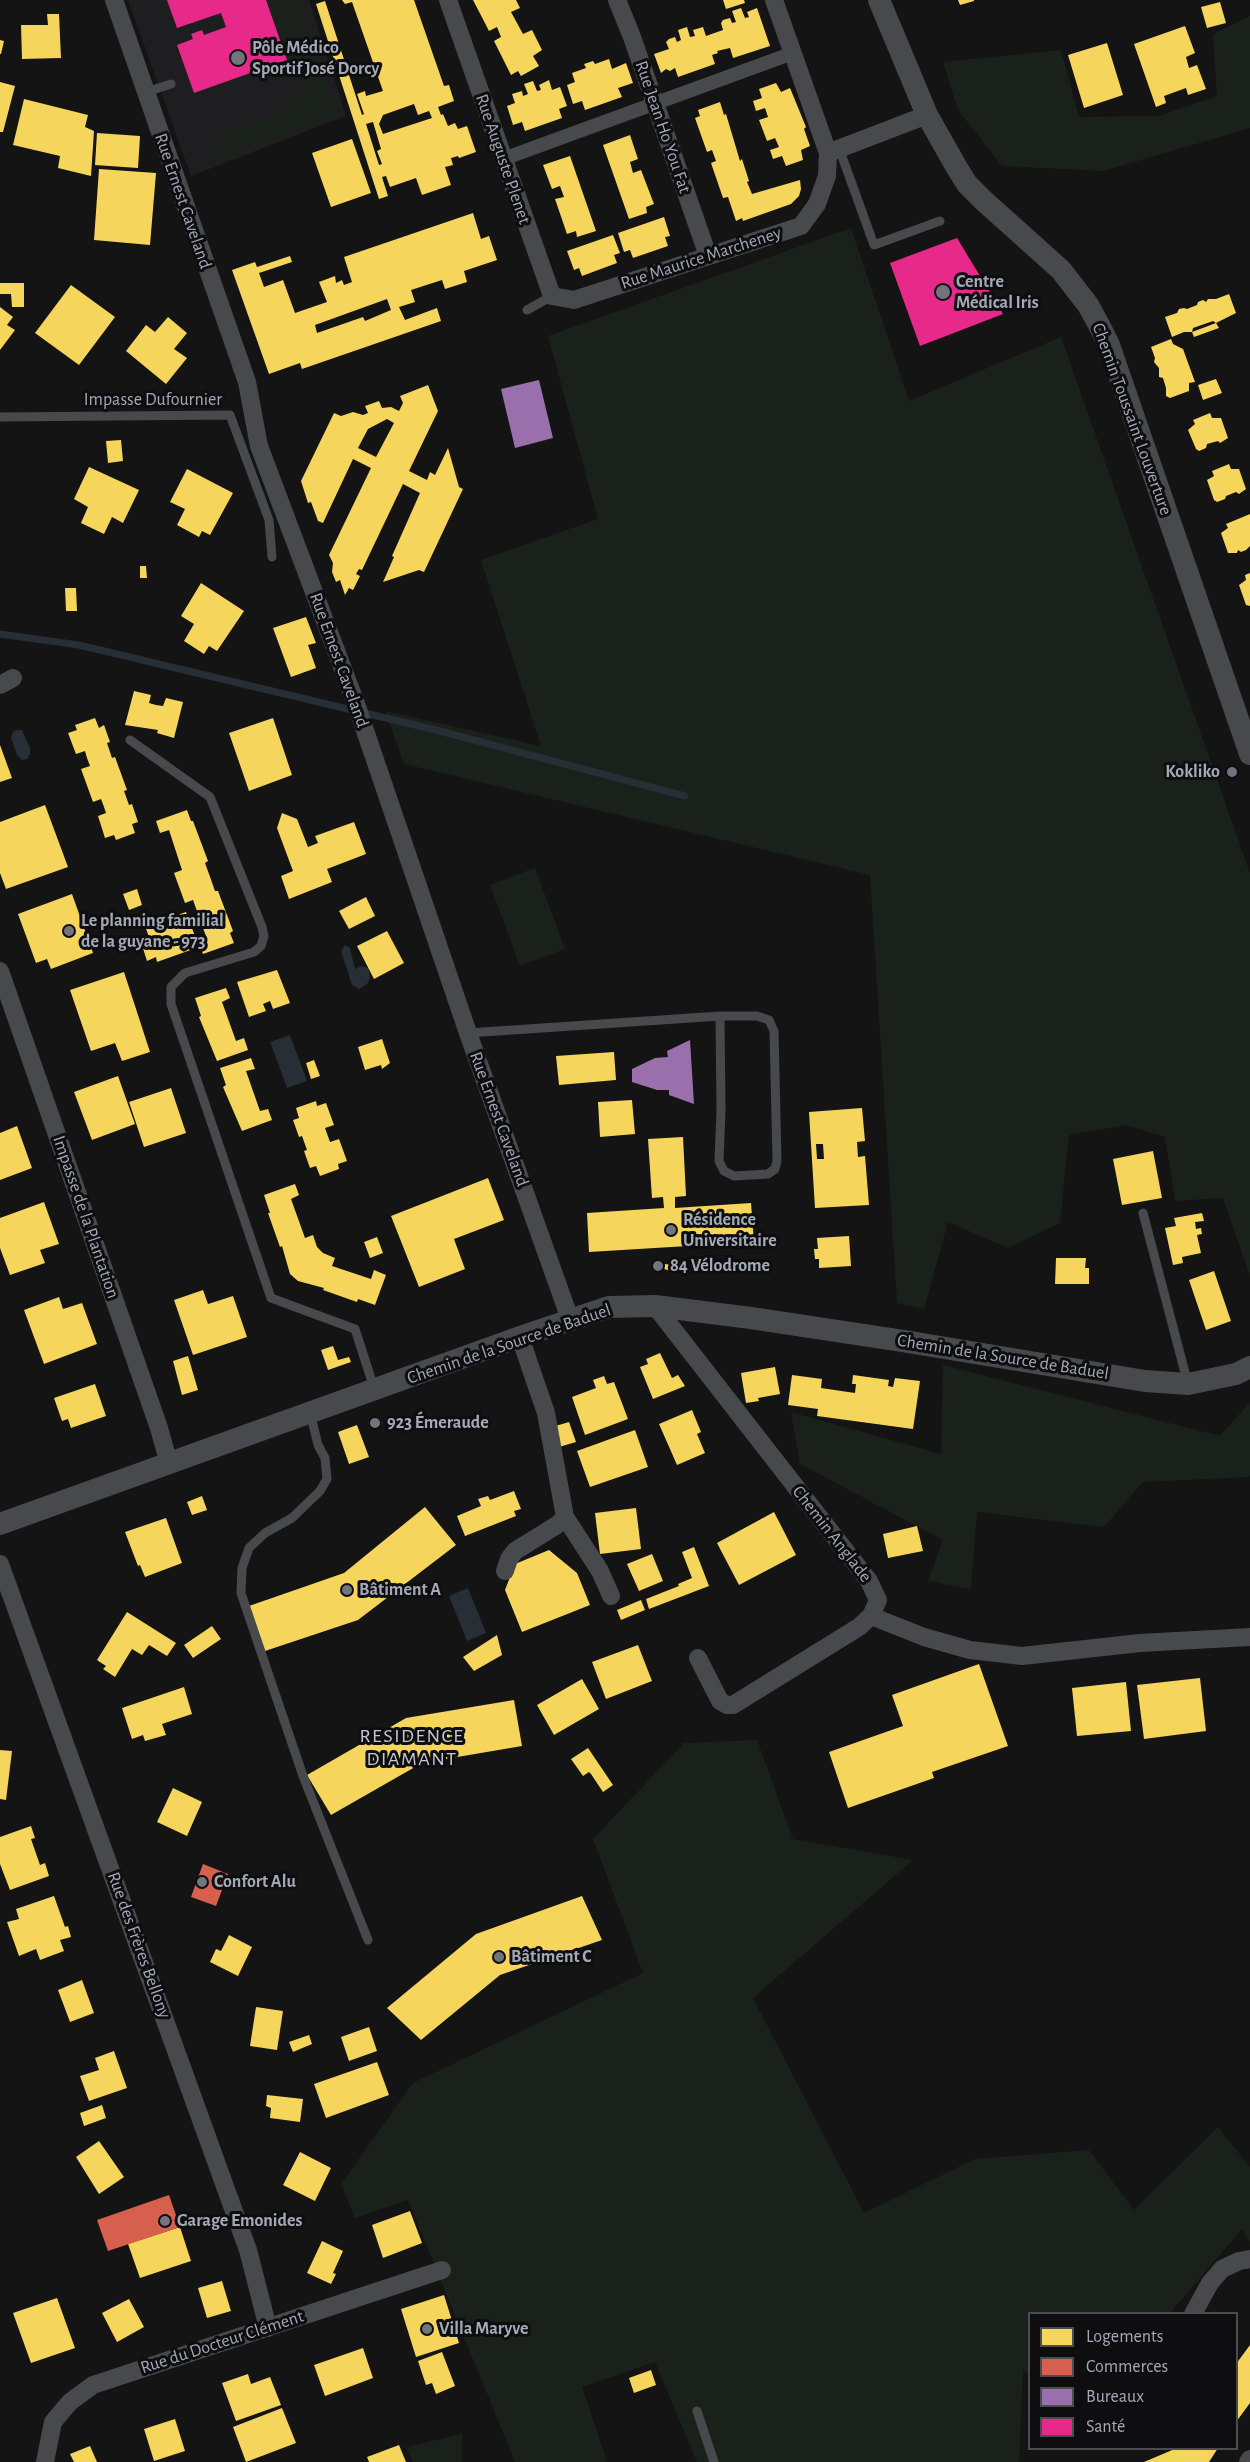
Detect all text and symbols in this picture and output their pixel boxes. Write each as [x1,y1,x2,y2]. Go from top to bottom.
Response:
place label: Pôle Médico Sportif José Dorcy [252,37,379,80]
marker: Pôle Médico Sportif José Dorcy [229,49,247,67]
street label: Rue Jean Ho You Fat [630,58,696,196]
street label: Rue Auguste Plenet [471,91,535,227]
street label: Rue Ernest Caveland [150,131,216,271]
street label: Rue Maurice Marcheney [618,222,784,294]
place label: Centre Médical Iris [956,271,1039,314]
marker: Centre Médical Iris [934,283,952,301]
street label: Chemin Toussaint Louverture [1087,320,1177,518]
street label: Impasse Dufournier [84,389,222,411]
street label: Rue Ernest Caveland [305,590,373,730]
place label: Kokliko [1165,761,1220,783]
marker: Kokliko [1225,765,1239,779]
place label: Le planning familial de la guyane - 973 [81,910,224,952]
marker: Le planning familial de la guyane - 973 [62,924,76,938]
street label: Rue Ernest Caveland [465,1049,533,1189]
street label: Impasse de la Plantation [48,1133,124,1301]
place label: Résidence Universitaire [683,1209,777,1252]
marker: Résidence Universitaire [664,1223,678,1237]
place label: 84 Vélodrome [670,1255,770,1277]
marker: 84 Vélodrome [651,1259,665,1273]
street label: Chemin de la Source de Baduel [404,1299,614,1389]
street label: Chemin de la Source de Baduel [896,1330,1110,1384]
place label: 923 Émeraude [387,1412,489,1434]
marker: 923 Émeraude [368,1416,382,1430]
street label: Chemin Anglade [788,1481,876,1587]
place label: Bâtiment A [359,1579,441,1601]
marker: Bâtiment A [340,1583,354,1597]
district label: RESIDENCE DIAMANT [360,1724,464,1771]
street label: Rue des Frères Bellony [102,1869,176,2021]
place label: Confort Alu [214,1871,296,1893]
marker: Confort Alu [195,1875,209,1889]
place label: Bâtiment C [511,1946,592,1968]
marker: Bâtiment C [492,1950,506,1964]
place label: Garage Emonides [177,2210,302,2232]
marker: Garage Emonides [158,2214,172,2228]
street label: Rue du Docteur Clément [138,2305,306,2379]
legend [1028,2312,1238,2450]
place label: Villa Maryve [439,2318,529,2340]
marker: Villa Maryve [420,2322,434,2336]
text: Logements [1086,2328,1164,2346]
text: Commerces [1086,2358,1168,2376]
text: Bureaux [1086,2388,1144,2406]
text: Santé [1086,2418,1125,2436]

